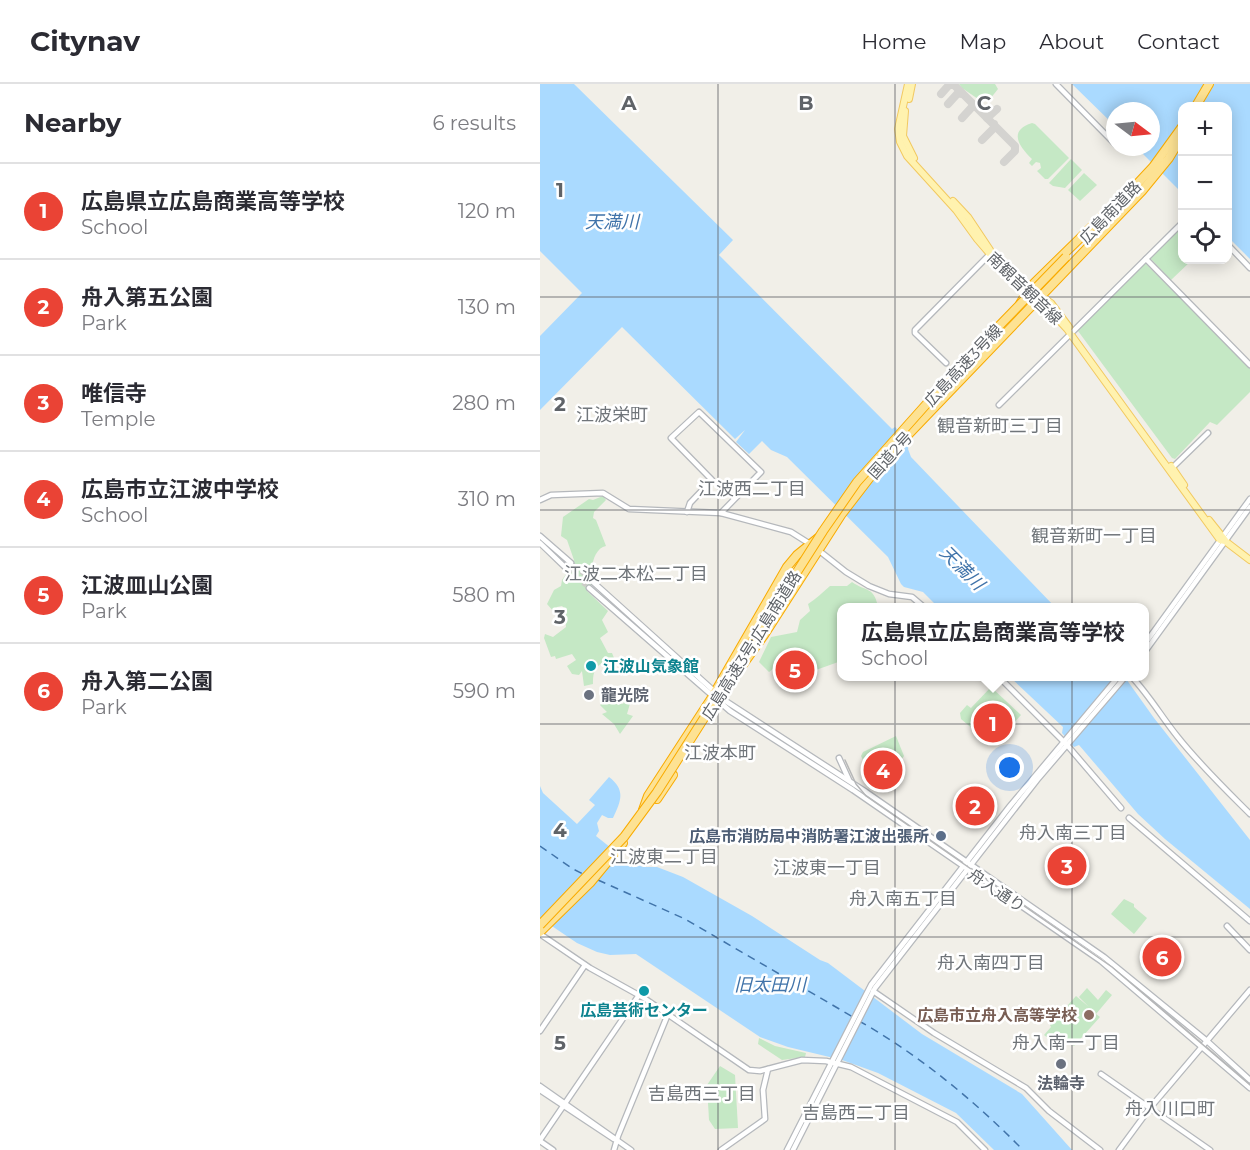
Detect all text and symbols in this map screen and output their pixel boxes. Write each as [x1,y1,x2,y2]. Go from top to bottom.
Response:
text: Citynav [30,24,140,58]
text: Home [861,29,926,54]
text: Map [959,29,1006,54]
text: About [1039,29,1104,54]
text: Contact [1137,29,1220,54]
text: A [620,91,637,115]
text: B [798,91,814,115]
text: C [977,91,992,115]
north arrow [1106,102,1160,156]
map controls [1178,102,1232,264]
button: + [1178,102,1232,156]
text: Nearby [24,107,121,139]
text: 6 results [432,111,516,135]
button: − [1178,156,1232,210]
street label: 広島南道路 [1076,177,1145,248]
text: 1 [556,178,564,202]
text: 広島県立広島商業高等学校 [81,188,345,215]
text: 1 [40,199,47,223]
text: 120 m [458,199,516,223]
button: locate [1178,210,1232,264]
water label: 天満川 [585,211,641,233]
text: School [81,215,148,239]
street label: 南観音観音線 [984,248,1066,329]
text: 舟入第五公園 [81,284,213,311]
text: 2 [38,295,49,319]
text: 130 m [458,295,516,319]
text: Park [81,311,127,335]
street label: 広島高速3号線 [921,320,1006,410]
text: 唯信寺 [81,380,147,407]
text: 3 [38,391,49,415]
text: 280 m [452,391,516,415]
text: 2 [554,392,566,416]
district label: 江波栄町 [576,404,648,426]
text: Temple [81,407,156,431]
district label: 観音新町三丁目 [937,415,1063,437]
street label: 国道2号 [864,428,917,483]
text: 広島市立江波中学校 [81,476,279,503]
district label: 江波西二丁目 [698,478,806,500]
text: 4 [37,487,50,511]
text: 310 m [458,487,516,511]
text: School [81,503,148,527]
district label: 観音新町一丁目 [1031,525,1157,547]
water label: 天満川 [935,541,990,596]
district label: 江波二本松二丁目 [564,563,708,585]
street label: 広島高速3号;広島南道路 [698,567,805,723]
text: 江波皿山公園 [81,572,213,599]
text: 5 [38,583,49,607]
text: 580 m [452,583,516,607]
text: Park [81,599,127,623]
popup [837,603,1149,681]
text: 3 [553,605,566,629]
text: 広島県立広島商業高等学校 [861,619,1125,646]
text: School [861,646,928,670]
pin: 5 [776,648,814,692]
place label: 江波山気象館 [603,657,699,676]
marker: 江波山気象館 [584,659,598,673]
text: 舟入第二公園 [81,668,213,695]
text: 6 [37,679,50,703]
text: 590 m [453,679,516,703]
place label: 龍光院 [601,686,649,705]
marker: 龍光院 [582,688,596,702]
text: Park [81,695,127,719]
pin: 1 [974,700,1012,746]
district label: 江波本町 [684,742,756,764]
pin: 4 [864,748,902,792]
your location [995,753,1024,782]
pin: 2 [956,784,994,828]
text: 4 [553,818,567,842]
district label: 舟入南三丁目 [1019,822,1127,844]
place label: 広島市消防局中消防署江波出張所 [689,827,929,846]
marker: 広島市消防局中消防署江波出張所 [934,829,948,843]
pin: 3 [1048,844,1086,888]
district label: 江波東二丁目 [610,846,718,868]
district label: 江波東一丁目 [773,857,881,879]
street label: 舟入通り [965,865,1029,916]
district label: 舟入南五丁目 [849,888,957,910]
pin: 6 [1142,934,1182,980]
district label: 舟入南四丁目 [937,952,1045,974]
water label: 旧太田川 [734,974,808,996]
marker: 広島芸術センター [637,984,651,998]
place label: 広島芸術センター [580,1001,708,1020]
place label: 広島市立舟入高等学校 [917,1006,1077,1025]
marker: 広島市立舟入高等学校 [1082,1008,1096,1022]
text: 5 [554,1031,566,1055]
district label: 舟入南一丁目 [1012,1032,1120,1054]
marker: 法輪寺 [1054,1057,1068,1071]
place label: 法輪寺 [1037,1074,1085,1093]
district label: 吉島西三丁目 [648,1083,756,1105]
district label: 舟入川口町 [1125,1098,1215,1120]
district label: 吉島西二丁目 [802,1102,910,1124]

